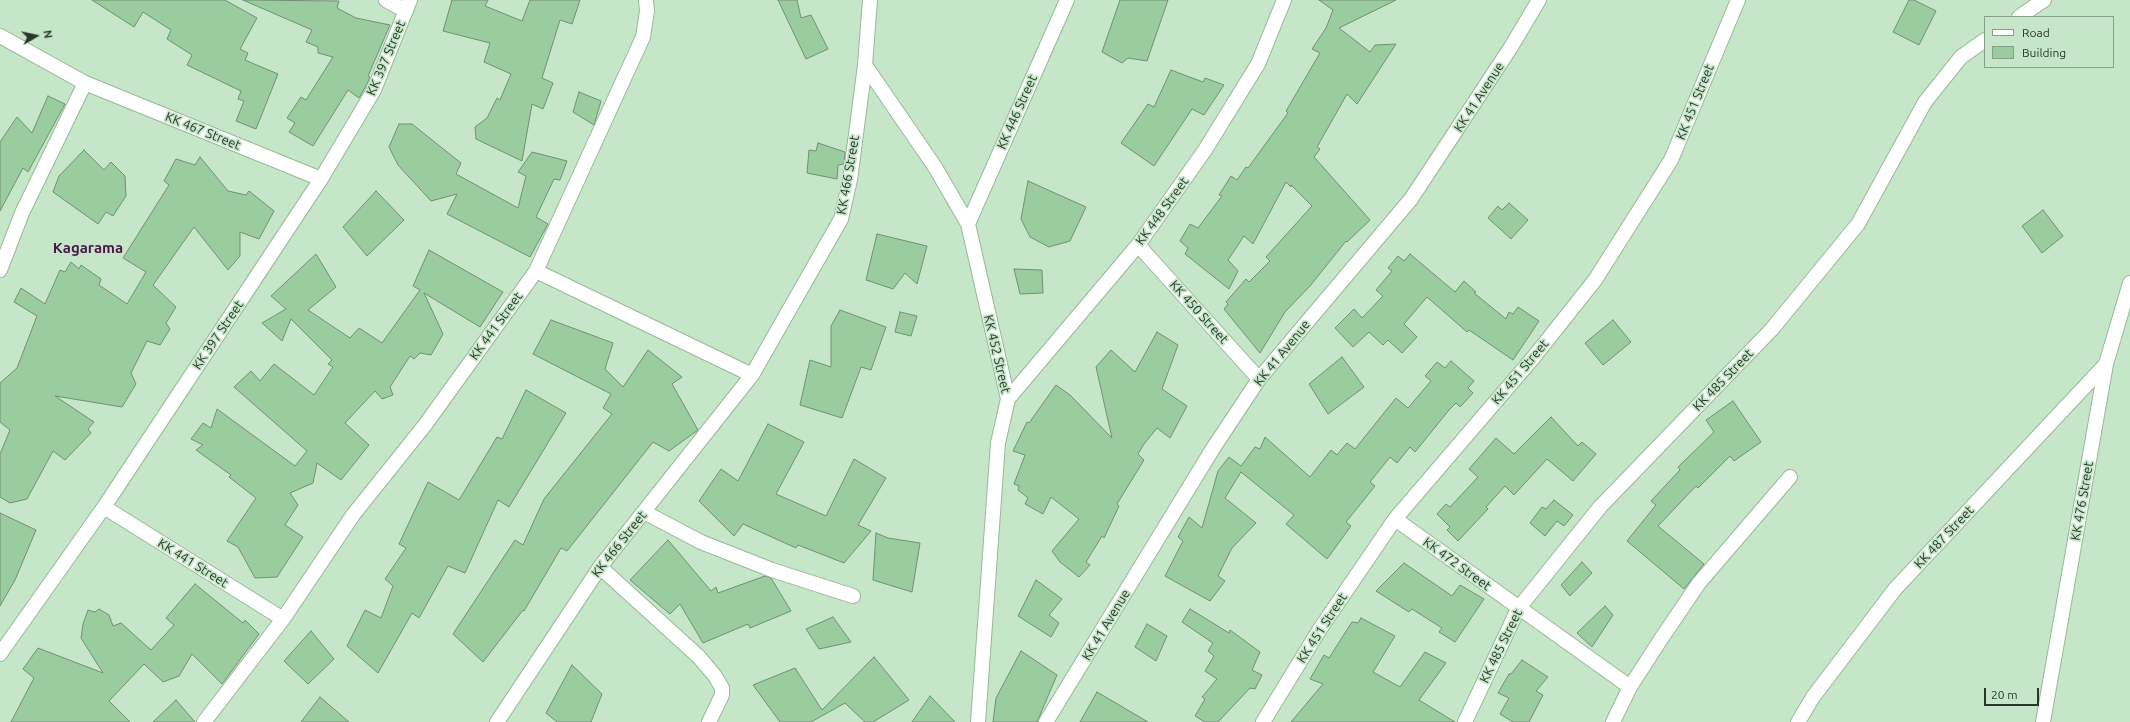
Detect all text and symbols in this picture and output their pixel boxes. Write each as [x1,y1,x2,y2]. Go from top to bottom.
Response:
north arrow [16,16,56,56]
legend [1984,16,2114,68]
street label: KK 397 Street [363,18,409,98]
text: Road [2022,26,2050,39]
text: N [41,29,54,39]
text: Building [2022,46,2066,59]
street label: KK 41 Avenue [1451,59,1507,135]
street label: KK 451 Street [1673,62,1717,142]
street label: KK 446 Street [994,72,1040,152]
street label: KK 467 Street [163,109,243,153]
street label: KK 466 Street [833,134,863,216]
street label: KK 448 Street [1132,174,1192,248]
district label: Kagarama [53,239,123,257]
street label: KK 450 Street [1166,277,1232,347]
street label: KK 441 Street [466,289,526,363]
street label: KK 397 Street [189,297,247,373]
street label: KK 452 Street [980,313,1014,395]
street label: KK 41 Avenue [1251,317,1313,389]
street label: KK 451 Street [1488,336,1552,408]
street label: KK 485 Street [1690,346,1756,414]
street label: KK 476 Street [2067,460,2097,542]
street label: KK 487 Street [1911,502,1977,572]
street label: KK 466 Street [588,508,650,580]
street label: KK 472 Street [1420,534,1494,594]
street label: KK 441 Street [155,535,231,591]
street label: KK 41 Avenue [1079,587,1133,663]
street label: KK 451 Street [1294,590,1350,666]
street label: KK 485 Street [1476,607,1526,685]
scale bar [1986,680,2041,706]
text: 20 m [1991,688,2018,701]

